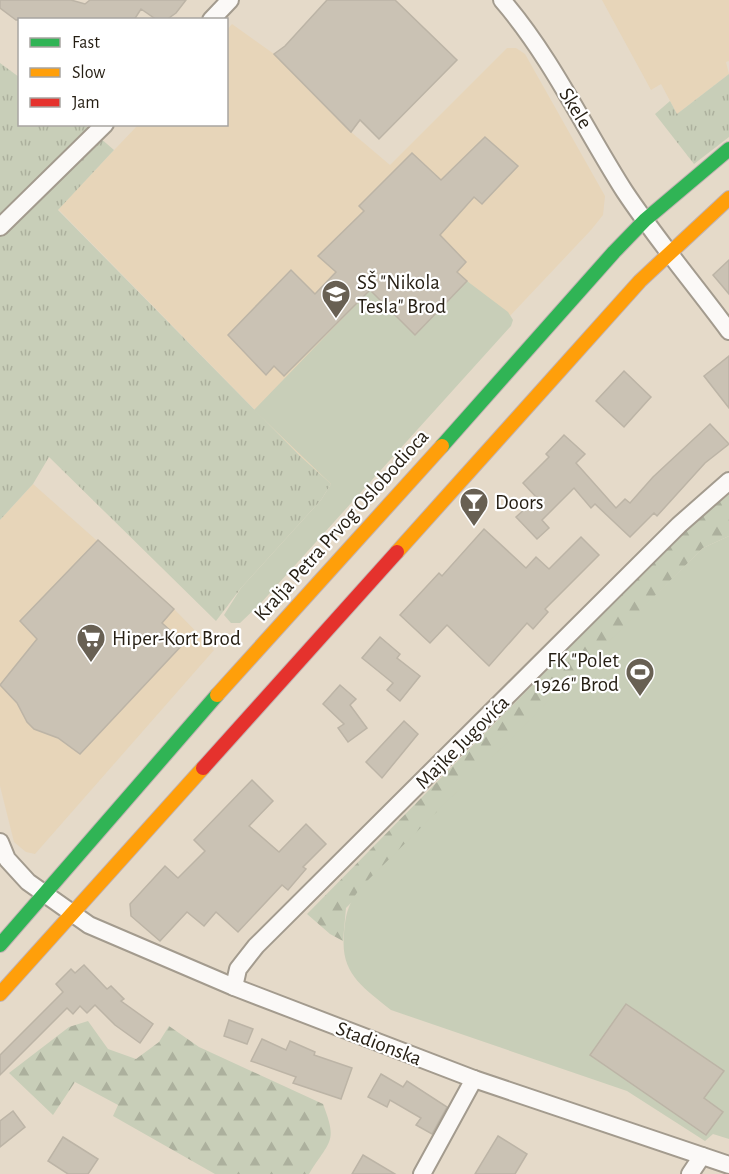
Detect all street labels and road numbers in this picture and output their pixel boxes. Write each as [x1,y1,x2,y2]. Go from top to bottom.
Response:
street label: Skele [555,84,596,132]
street label: Kralja Petra Prvog Oslobodioca [250,425,433,625]
street label: Majke Jugovića [412,691,513,793]
street label: Stadionska [333,1018,425,1069]

